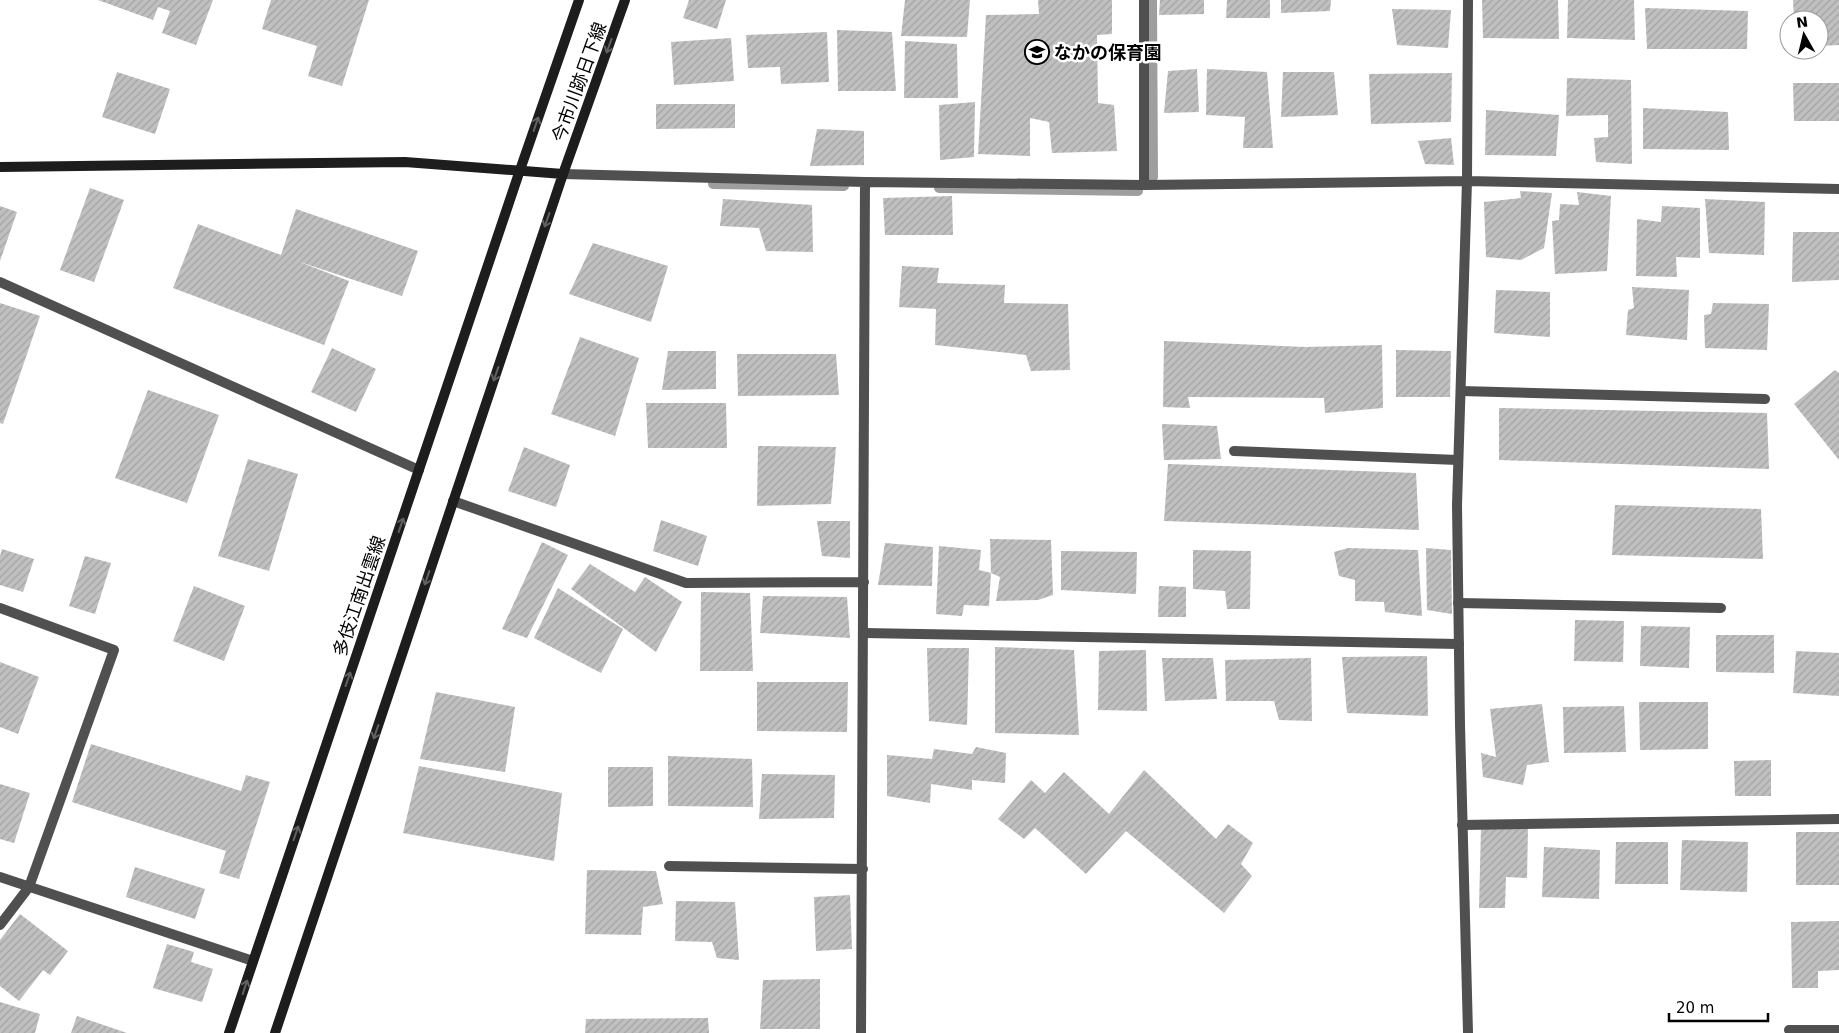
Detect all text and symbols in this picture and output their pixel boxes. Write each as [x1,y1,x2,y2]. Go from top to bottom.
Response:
north arrow [1779,10,1829,60]
text: N [1795,13,1809,31]
street label: 今市川跡日下線 [548,19,610,145]
one-way arrow [604,38,613,53]
school or university icon: なかの保育園 [1024,39,1050,65]
place label: なかの保育園 [1054,42,1162,63]
one-way arrow [532,116,541,132]
one-way arrow [542,212,552,228]
one-way arrow [490,366,500,382]
one-way arrow [396,517,406,533]
street label: 多伎江南出雲線 [329,533,389,659]
one-way arrow [422,570,432,586]
one-way arrow [344,671,354,687]
one-way arrow [371,724,380,740]
one-way arrow [292,825,302,841]
one-way arrow [240,979,250,995]
scale bar [1669,990,1768,1022]
text: 20 m [1676,999,1714,1017]

